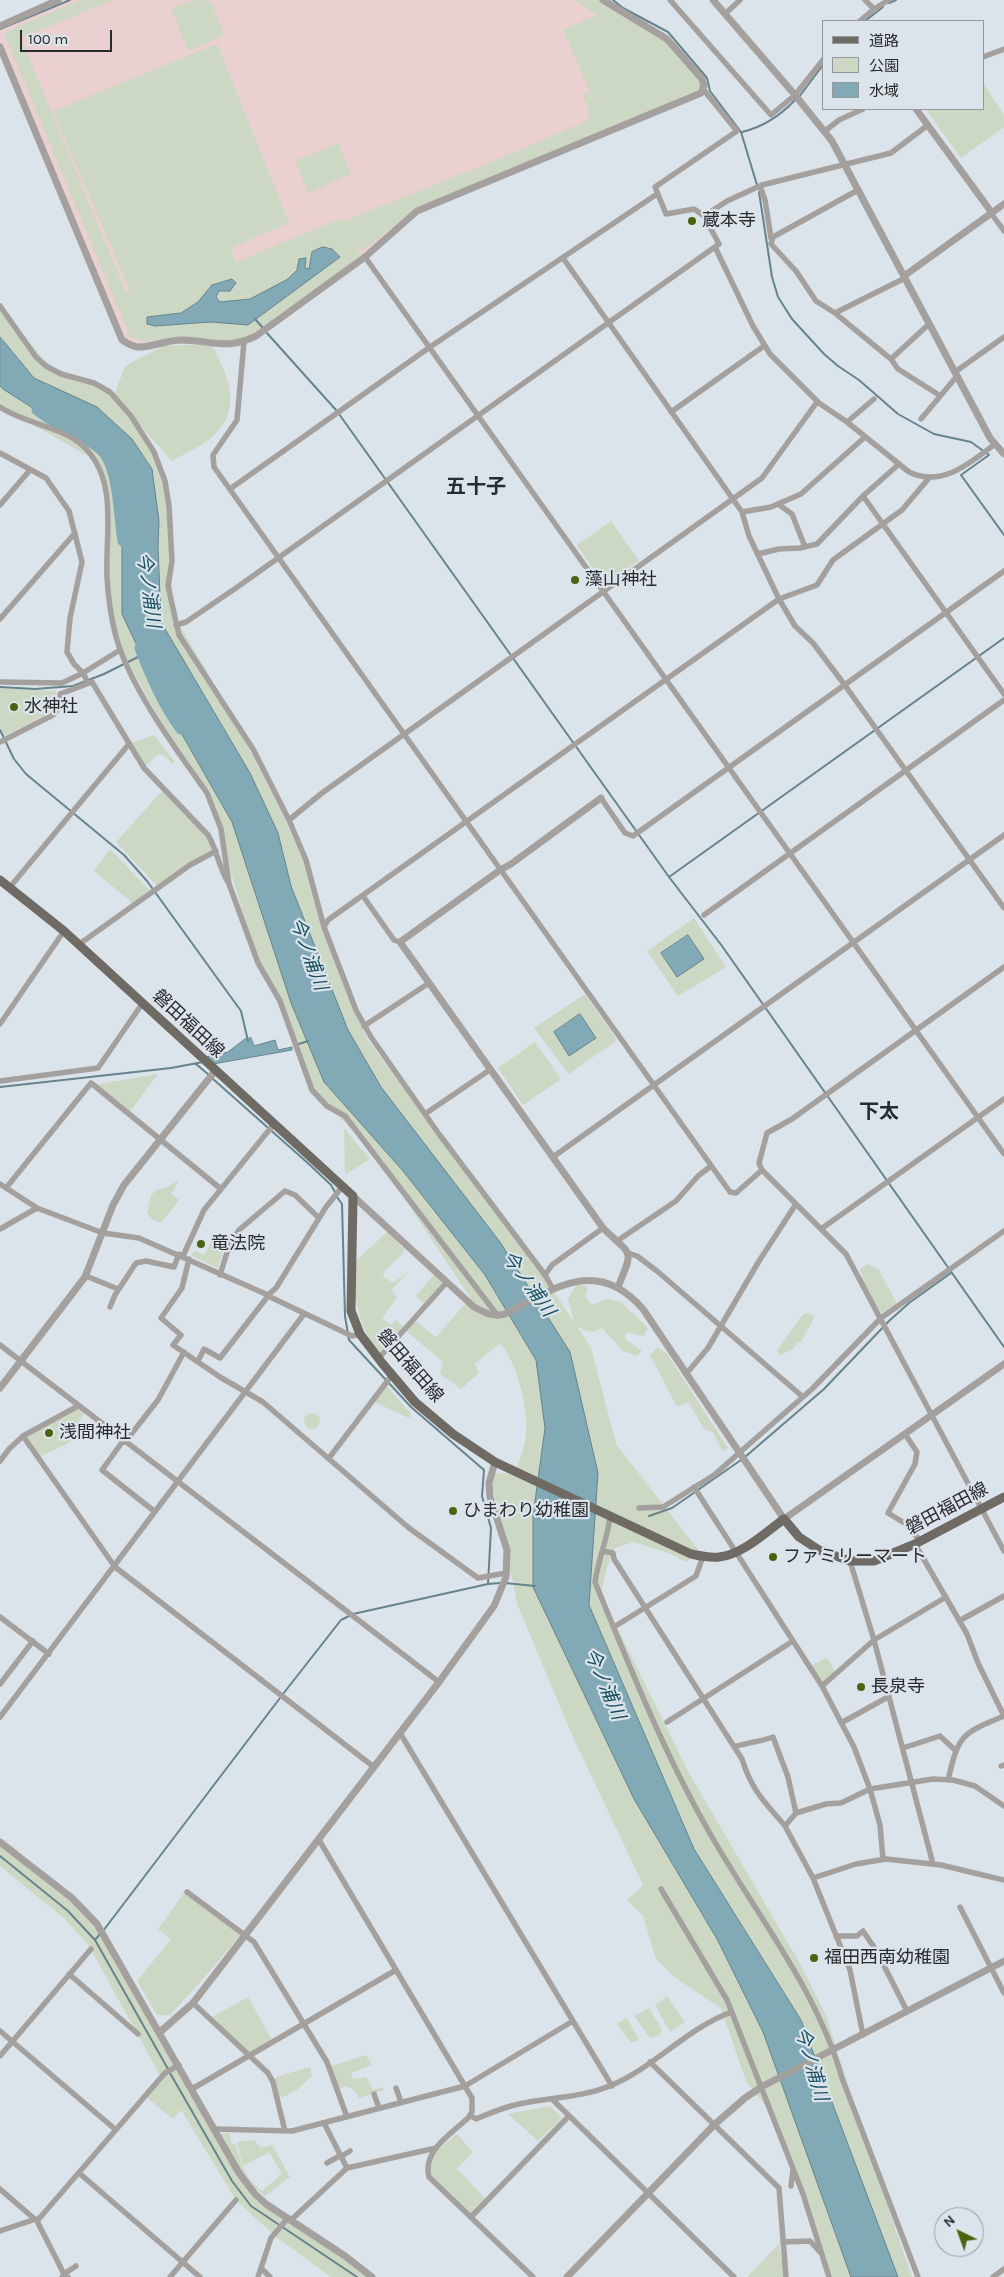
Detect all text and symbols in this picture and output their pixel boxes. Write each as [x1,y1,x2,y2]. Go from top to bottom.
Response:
scale bar [22,20,115,52]
legend [822,20,984,110]
text: 100 m [28,30,68,48]
text: 道路 [869,32,899,50]
text: 公園 [869,57,899,75]
text: 水域 [869,82,899,100]
place label: 蔵本寺 [702,210,756,232]
marker: 蔵本寺 [686,215,698,227]
district label: 五十子 [446,475,506,499]
water label: 今ノ浦川 [131,551,165,629]
place label: 藻山神社 [585,569,657,591]
marker: 藻山神社 [569,574,581,586]
place label: 水神社 [24,696,78,718]
marker: 水神社 [8,701,20,713]
water label: 今ノ浦川 [284,914,332,994]
street label: 磐田福田線 [148,985,228,1063]
district label: 下太 [859,1100,899,1124]
place label: 竜法院 [211,1233,265,1255]
marker: 竜法院 [195,1238,207,1250]
water label: 今ノ浦川 [496,1247,560,1321]
street label: 磐田福田線 [372,1325,448,1407]
place label: 浅間神社 [59,1422,131,1444]
marker: 浅間神社 [43,1427,55,1439]
street label: 磐田福田線 [902,1478,992,1540]
place label: ひまわり幼稚園 [463,1500,589,1522]
marker: ひまわり幼稚園 [447,1505,459,1517]
place label: ファミリーマート [783,1546,927,1568]
marker: ファミリーマート [767,1551,779,1563]
water label: 今ノ浦川 [579,1645,629,1723]
place label: 長泉寺 [871,1676,925,1698]
marker: 長泉寺 [855,1681,867,1693]
place label: 福田西南幼稚園 [824,1947,950,1969]
marker: 福田西南幼稚園 [808,1952,820,1964]
water label: 今ノ浦川 [790,2024,832,2104]
north arrow [934,2207,984,2257]
text: N [940,2212,959,2231]

